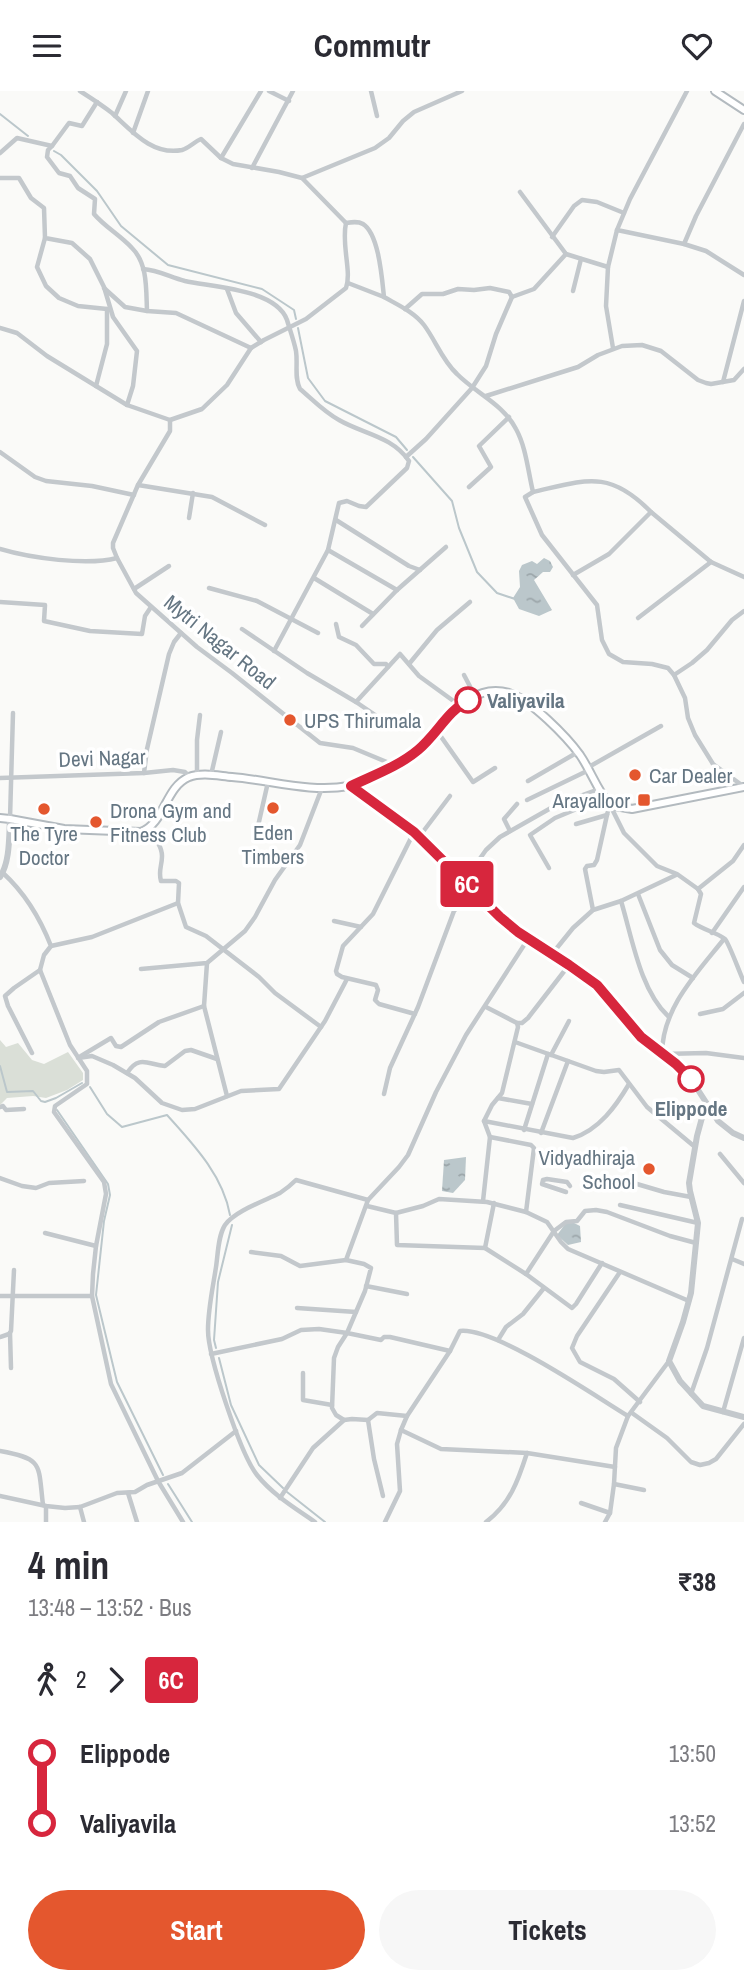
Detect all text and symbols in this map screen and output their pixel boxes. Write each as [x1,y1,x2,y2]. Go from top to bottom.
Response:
text: Commutr [314,24,430,67]
icon: menu [28,27,66,65]
icon: heart [678,27,716,65]
street label: Mytri Nagar Road [158,588,282,696]
place label: Valiyavila [487,686,565,715]
marker: Valiyavila [455,687,481,713]
place label: UPS Thirumala [304,706,422,735]
marker: UPS Thirumala [282,712,298,728]
street label: Devi Nagar [58,742,146,774]
place label: Car Dealer [649,761,733,790]
marker: Car Dealer [627,767,643,783]
place label: Arayalloor [551,786,630,815]
marker: Arayalloor [636,792,652,808]
place label: Drona Gym and Fitness Club [110,796,232,849]
marker: Eden Timbers [265,800,281,816]
marker: The Tyre Doctor [36,801,52,817]
marker: Drona Gym and Fitness Club [88,814,104,830]
place label: Eden Timbers [242,818,304,871]
place label: The Tyre Doctor [10,819,78,872]
line badge: 6C [435,861,498,907]
text: 6C [454,868,480,900]
marker: Elippode [678,1066,704,1092]
place label: Elippode [655,1094,727,1123]
place label: Vidyadhiraja School [539,1143,635,1196]
marker: Vidyadhiraja School [641,1161,657,1177]
text: 4 min [28,1540,109,1591]
text: ₹38 [677,1564,716,1599]
text: 13:48 – 13:52 · Bus [28,1592,192,1623]
icon: walk [28,1661,66,1699]
icon: forward [97,1661,135,1699]
text: 2 [76,1664,87,1695]
text: 6C [159,1664,184,1696]
text: Elippode [80,1736,170,1771]
text: 13:50 [669,1738,716,1769]
text: Valiyavila [80,1806,176,1841]
text: 13:52 [669,1808,716,1839]
button: Start [28,1890,365,1970]
button: Tickets [379,1890,716,1970]

